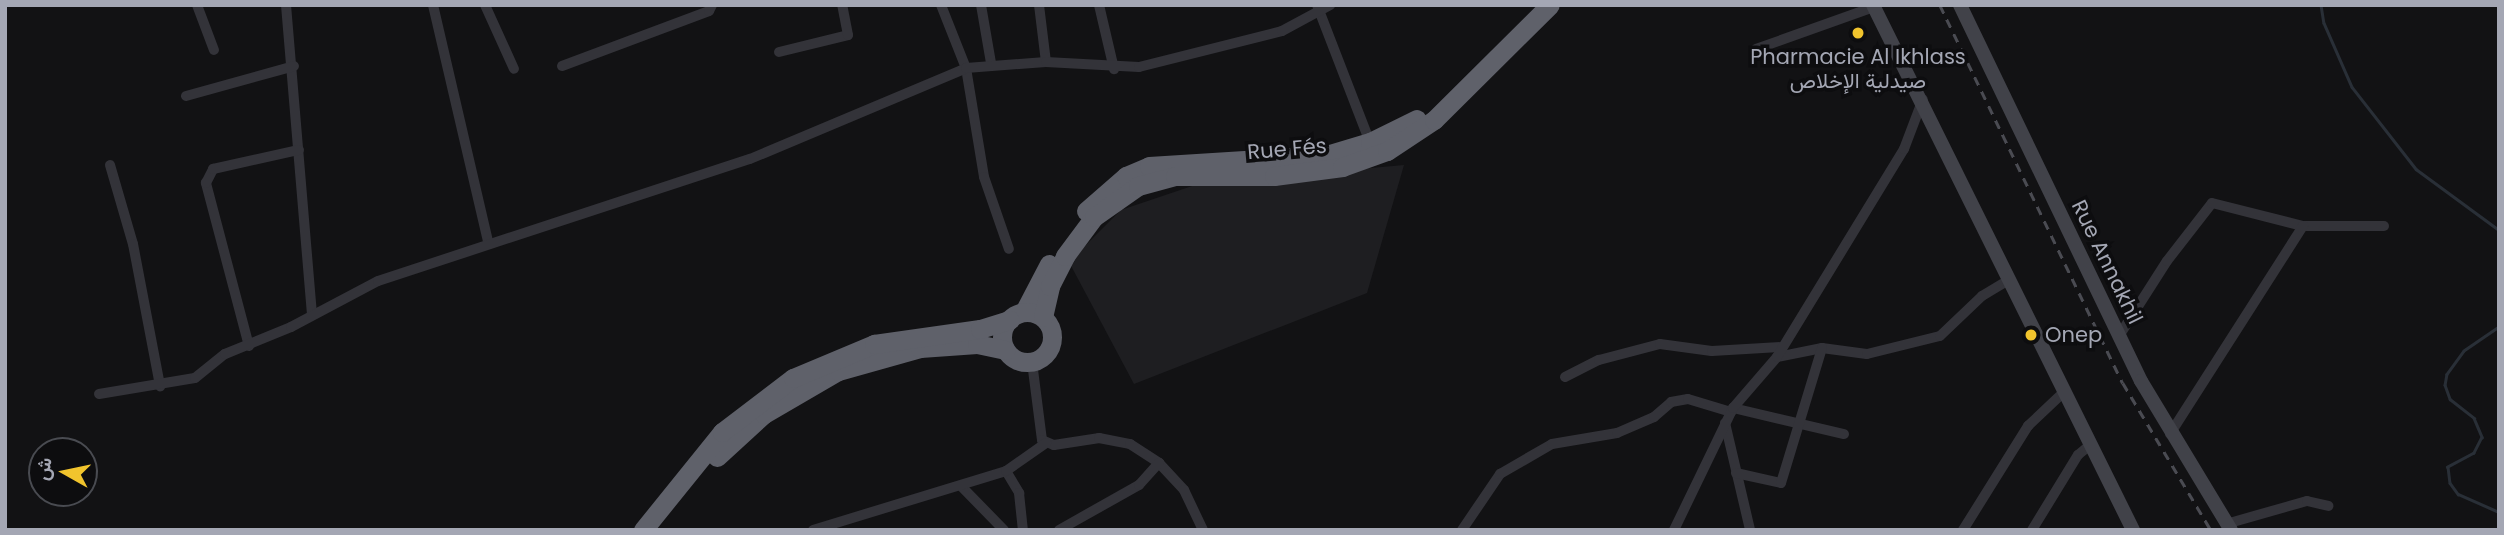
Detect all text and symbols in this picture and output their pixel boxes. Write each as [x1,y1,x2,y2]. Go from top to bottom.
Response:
marker: Pharmacie Al Ikhlass صيدلية الإخلاص [1850,25,1866,41]
place label: Pharmacie Al Ikhlass صيدلية الإخلاص [1750,44,1966,94]
street label: Rue Fés [1246,133,1328,165]
street label: Rue Annakhil [2066,196,2148,328]
place label: Onep [2045,322,2102,348]
marker: Onep [2023,327,2039,343]
north arrow [28,437,98,507]
text: ش [29,456,59,482]

